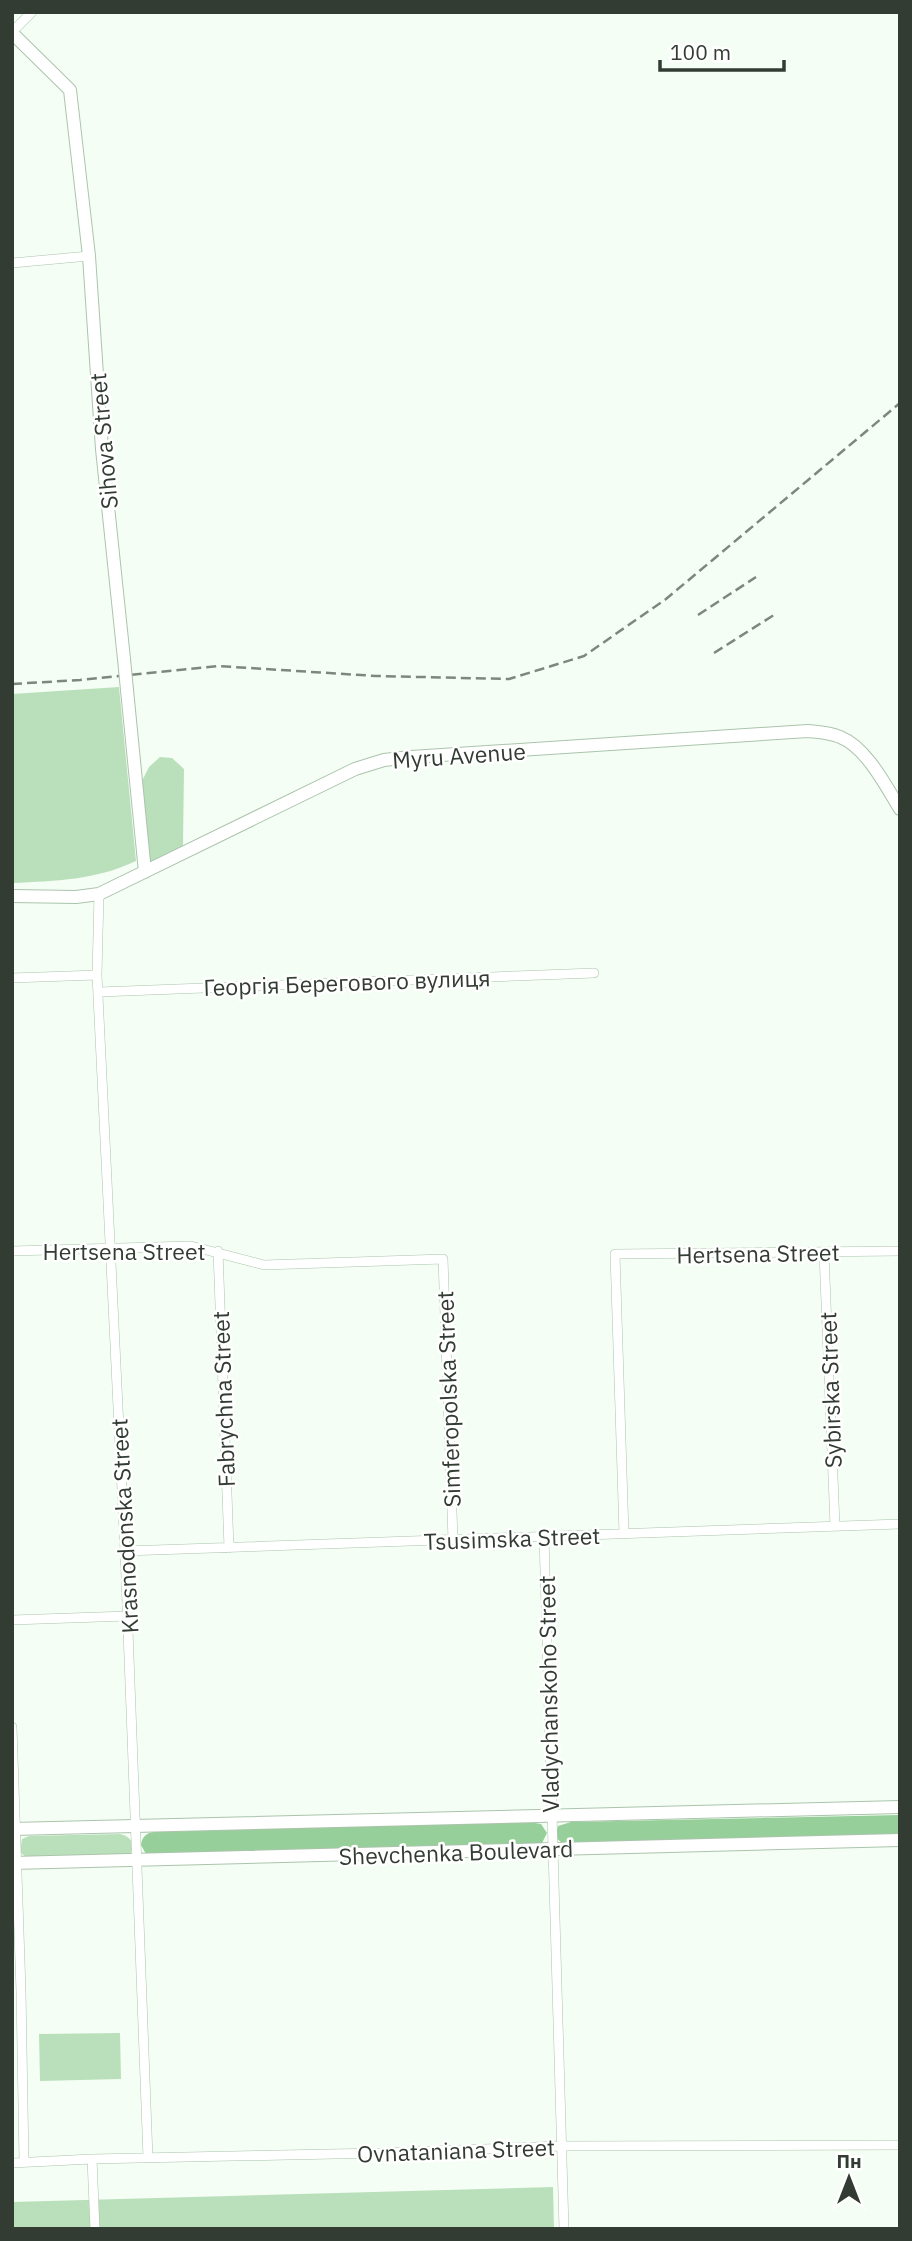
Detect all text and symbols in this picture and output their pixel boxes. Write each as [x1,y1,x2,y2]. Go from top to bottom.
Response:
scale bar [660,28,784,72]
text: 100 m [670,38,731,66]
street label: Sihova Street [82,372,124,510]
street label: Myru Avenue [391,735,527,775]
street label: Георгія Берегового вулиця [203,962,491,1002]
street label: Hertsena Street [42,1236,206,1266]
street label: Hertsena Street [676,1237,840,1269]
street label: Simferopolska Street [429,1290,467,1508]
street label: Fabrychna Street [205,1310,241,1488]
street label: Sybirska Street [812,1311,848,1469]
street label: Krasnodonska Street [103,1418,145,1634]
street label: Tsusimska Street [423,1520,601,1556]
street label: Vladychanskoho Street [531,1575,565,1813]
street label: Shevchenka Boulevard [338,1833,574,1871]
street label: Ovnataniana Street [356,2132,556,2168]
north arrow [814,2143,884,2213]
text: Пн [836,2149,862,2173]

